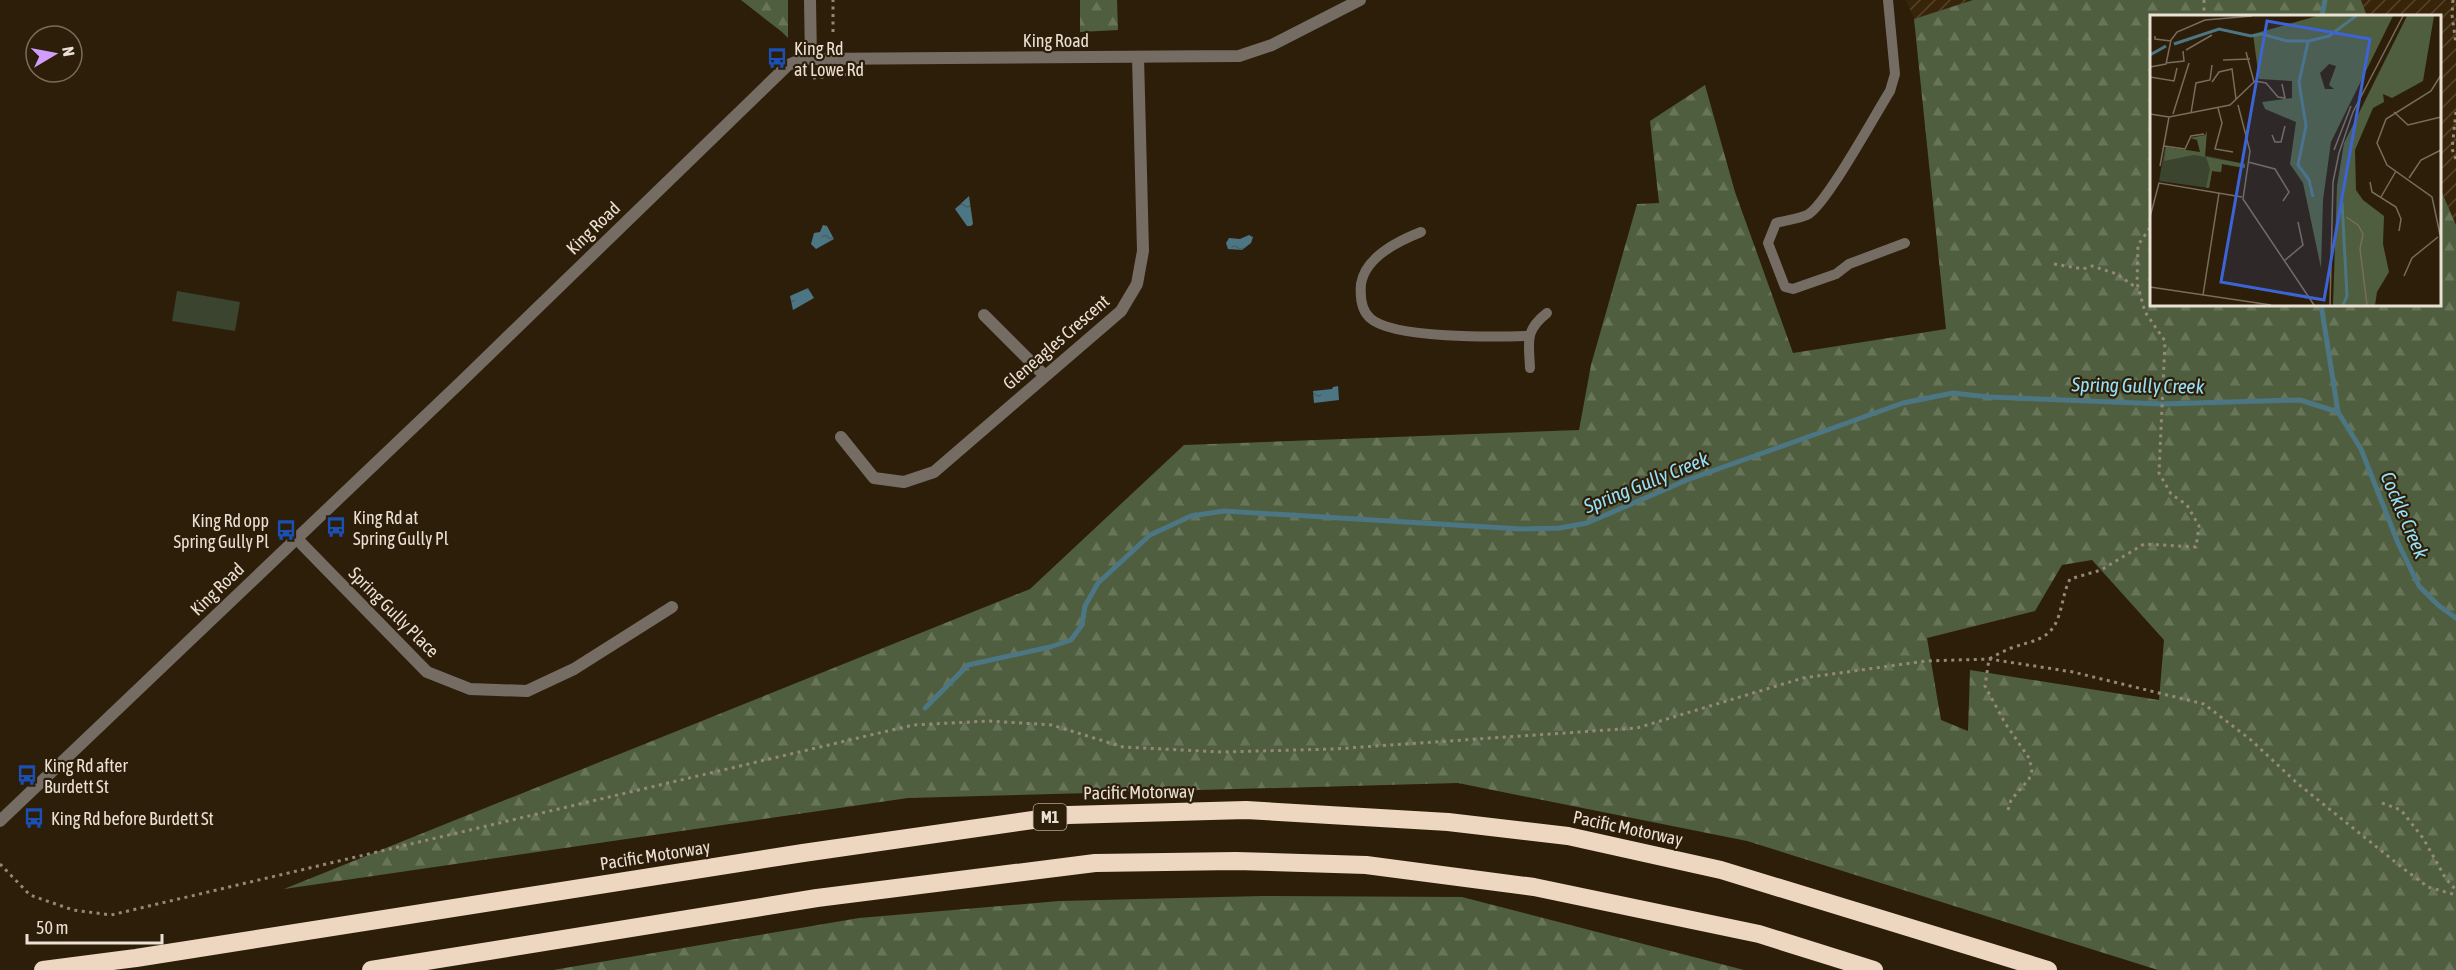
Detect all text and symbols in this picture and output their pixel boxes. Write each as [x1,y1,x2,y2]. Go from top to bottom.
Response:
inset map [2150,15,2441,306]
north arrow [24,24,84,84]
street label: King Road [1023,30,1089,51]
place label: King Rd at Lowe Rd [794,38,864,80]
text: N [59,45,78,58]
bus stop icon: King Rd at Lowe Rd [765,46,789,70]
street label: King Road [562,197,624,259]
street label: Gleneagles Crescent [999,290,1113,394]
water label: Spring Gully Creek [2070,372,2205,398]
water label: Spring Gully Creek [1579,446,1712,518]
water label: Cockle Creek [2376,468,2434,562]
place label: King Rd at Spring Gully Pl [353,507,449,549]
place label: King Rd opp Spring Gully Pl [173,510,269,552]
bus stop icon: King Rd at Spring Gully Pl [324,515,348,539]
bus stop icon: King Rd opp Spring Gully Pl [274,518,298,542]
street label: King Road [186,558,248,620]
street label: Spring Gully Place [345,563,443,661]
place label: King Rd after Burdett St [44,755,128,797]
bus stop icon: King Rd after Burdett St [15,763,39,787]
street label: Pacific Motorway [1083,781,1195,803]
road number: M1 [1034,804,1066,830]
bus stop icon: King Rd before Burdett St [22,806,46,830]
street label: Pacific Motorway [1571,806,1685,850]
place label: King Rd before Burdett St [51,808,214,829]
street label: Pacific Motorway [598,836,712,874]
scale bar [27,907,162,945]
text: 50 m [36,917,68,938]

